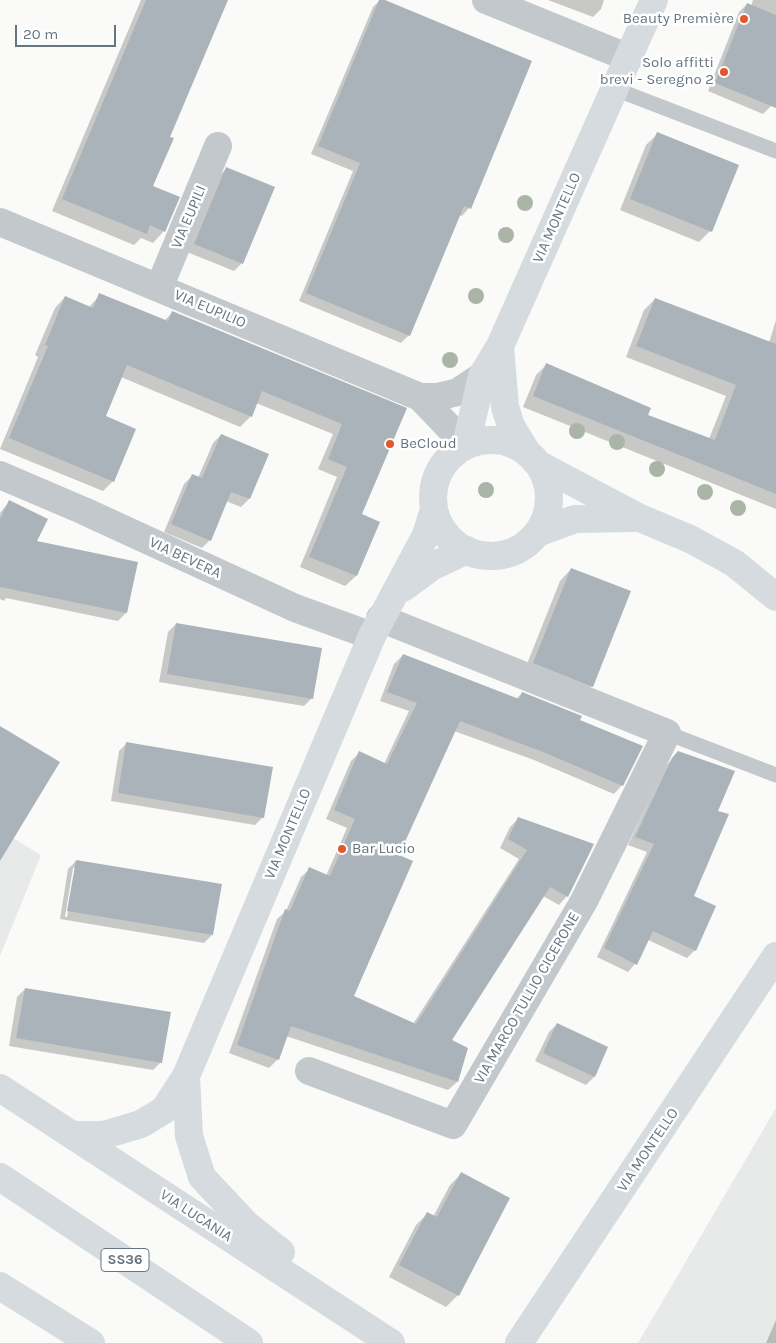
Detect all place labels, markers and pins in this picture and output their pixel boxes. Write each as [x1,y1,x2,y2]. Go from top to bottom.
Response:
place label: Beauty Première [623,10,734,28]
marker: Beauty Première [738,13,750,25]
place label: Solo affitti brevi - Seregno 2 [600,54,714,89]
marker: Solo affitti brevi - Seregno 2 [718,66,730,78]
place label: BeCloud [400,435,457,453]
marker: BeCloud [384,438,396,450]
place label: Bar Lucio [352,840,415,858]
marker: Bar Lucio [336,843,348,855]

